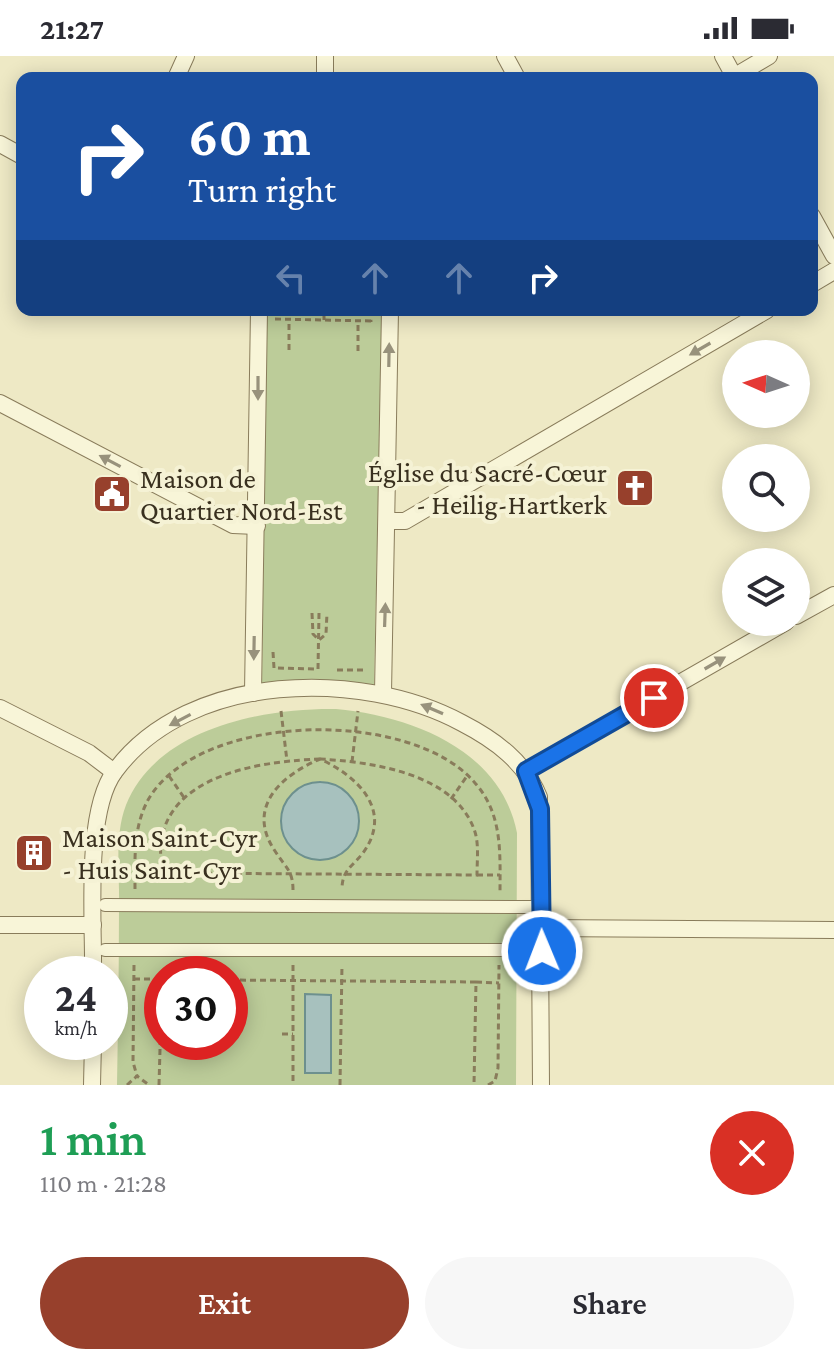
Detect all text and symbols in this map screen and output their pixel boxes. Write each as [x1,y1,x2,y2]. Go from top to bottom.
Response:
text: 21:27 [40,12,104,45]
icon: right [56,104,160,208]
text: 60 m [188,105,311,167]
text: Turn right [188,170,336,210]
icon: left [269,256,313,300]
icon: ahead [353,256,397,300]
icon: ahead [437,256,481,300]
icon: right [521,256,565,300]
north arrow [722,340,810,428]
map controls [722,340,810,636]
one-way arrow [383,342,396,367]
one-way arrow [689,342,711,356]
one-way arrow [252,376,264,401]
button: search [722,444,810,532]
one-way arrow [99,454,122,467]
place label: Église du Sacré-Cœur - Heilig-Hartkerk [368,457,608,520]
place label: Maison de Quartier Nord-Est [140,463,343,526]
church icon: Église du Sacré-Cœur - Heilig-Hartkerk [614,467,656,509]
public building icon: Maison de Quartier Nord-Est [91,473,133,515]
button: layers [722,548,810,636]
one-way arrow [379,602,392,627]
one-way arrow [248,636,261,661]
one-way arrow [704,656,726,670]
pin [620,664,688,732]
icon: arrive [632,676,676,720]
one-way arrow [420,702,444,715]
one-way arrow [168,714,191,727]
place label: Maison Saint-Cyr - Huis Saint-Cyr [62,822,258,885]
building icon: Maison Saint-Cyr - Huis Saint-Cyr [13,832,55,874]
position arrow [500,909,584,993]
speed limit sign: 30 [144,956,248,1060]
text: 24 [55,975,97,1020]
text: km/h [54,1017,98,1039]
button: close [710,1111,794,1195]
text: 1 min [40,1112,147,1165]
text: 110 m · 21:28 [40,1169,167,1198]
button: Exit [40,1257,409,1349]
button: Share [425,1257,794,1349]

